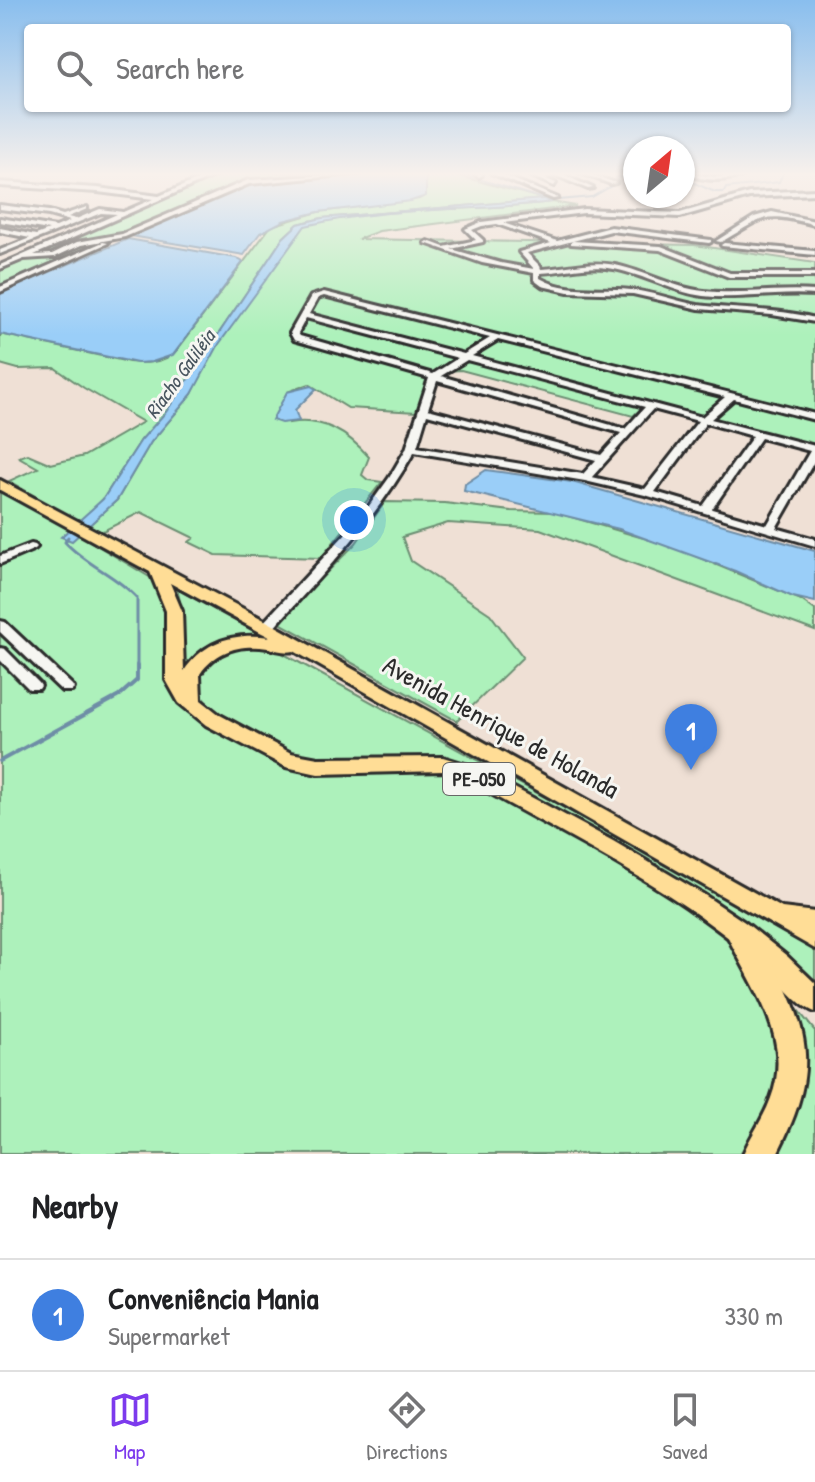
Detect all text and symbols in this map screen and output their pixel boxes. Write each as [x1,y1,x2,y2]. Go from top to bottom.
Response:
search box [24,24,791,112]
icon: search [52,46,96,90]
text: Search here [116,48,244,88]
north arrow [623,136,695,208]
water label: Riacho Galiléia [138,322,222,423]
your location [334,500,374,540]
street label: Avenida Henrique de Holanda [377,647,625,806]
pin: 1 [665,704,717,770]
road number: PE-050 [443,763,515,795]
text: Nearby [32,1183,118,1229]
text: Conveniência Mania [108,1278,318,1318]
text: 1 [53,1298,63,1333]
text: 330 m [724,1298,783,1333]
text: Supermarket [108,1318,230,1353]
tab: Map [108,1388,152,1466]
tab: Directions [367,1388,448,1466]
tab: Saved [663,1388,707,1466]

